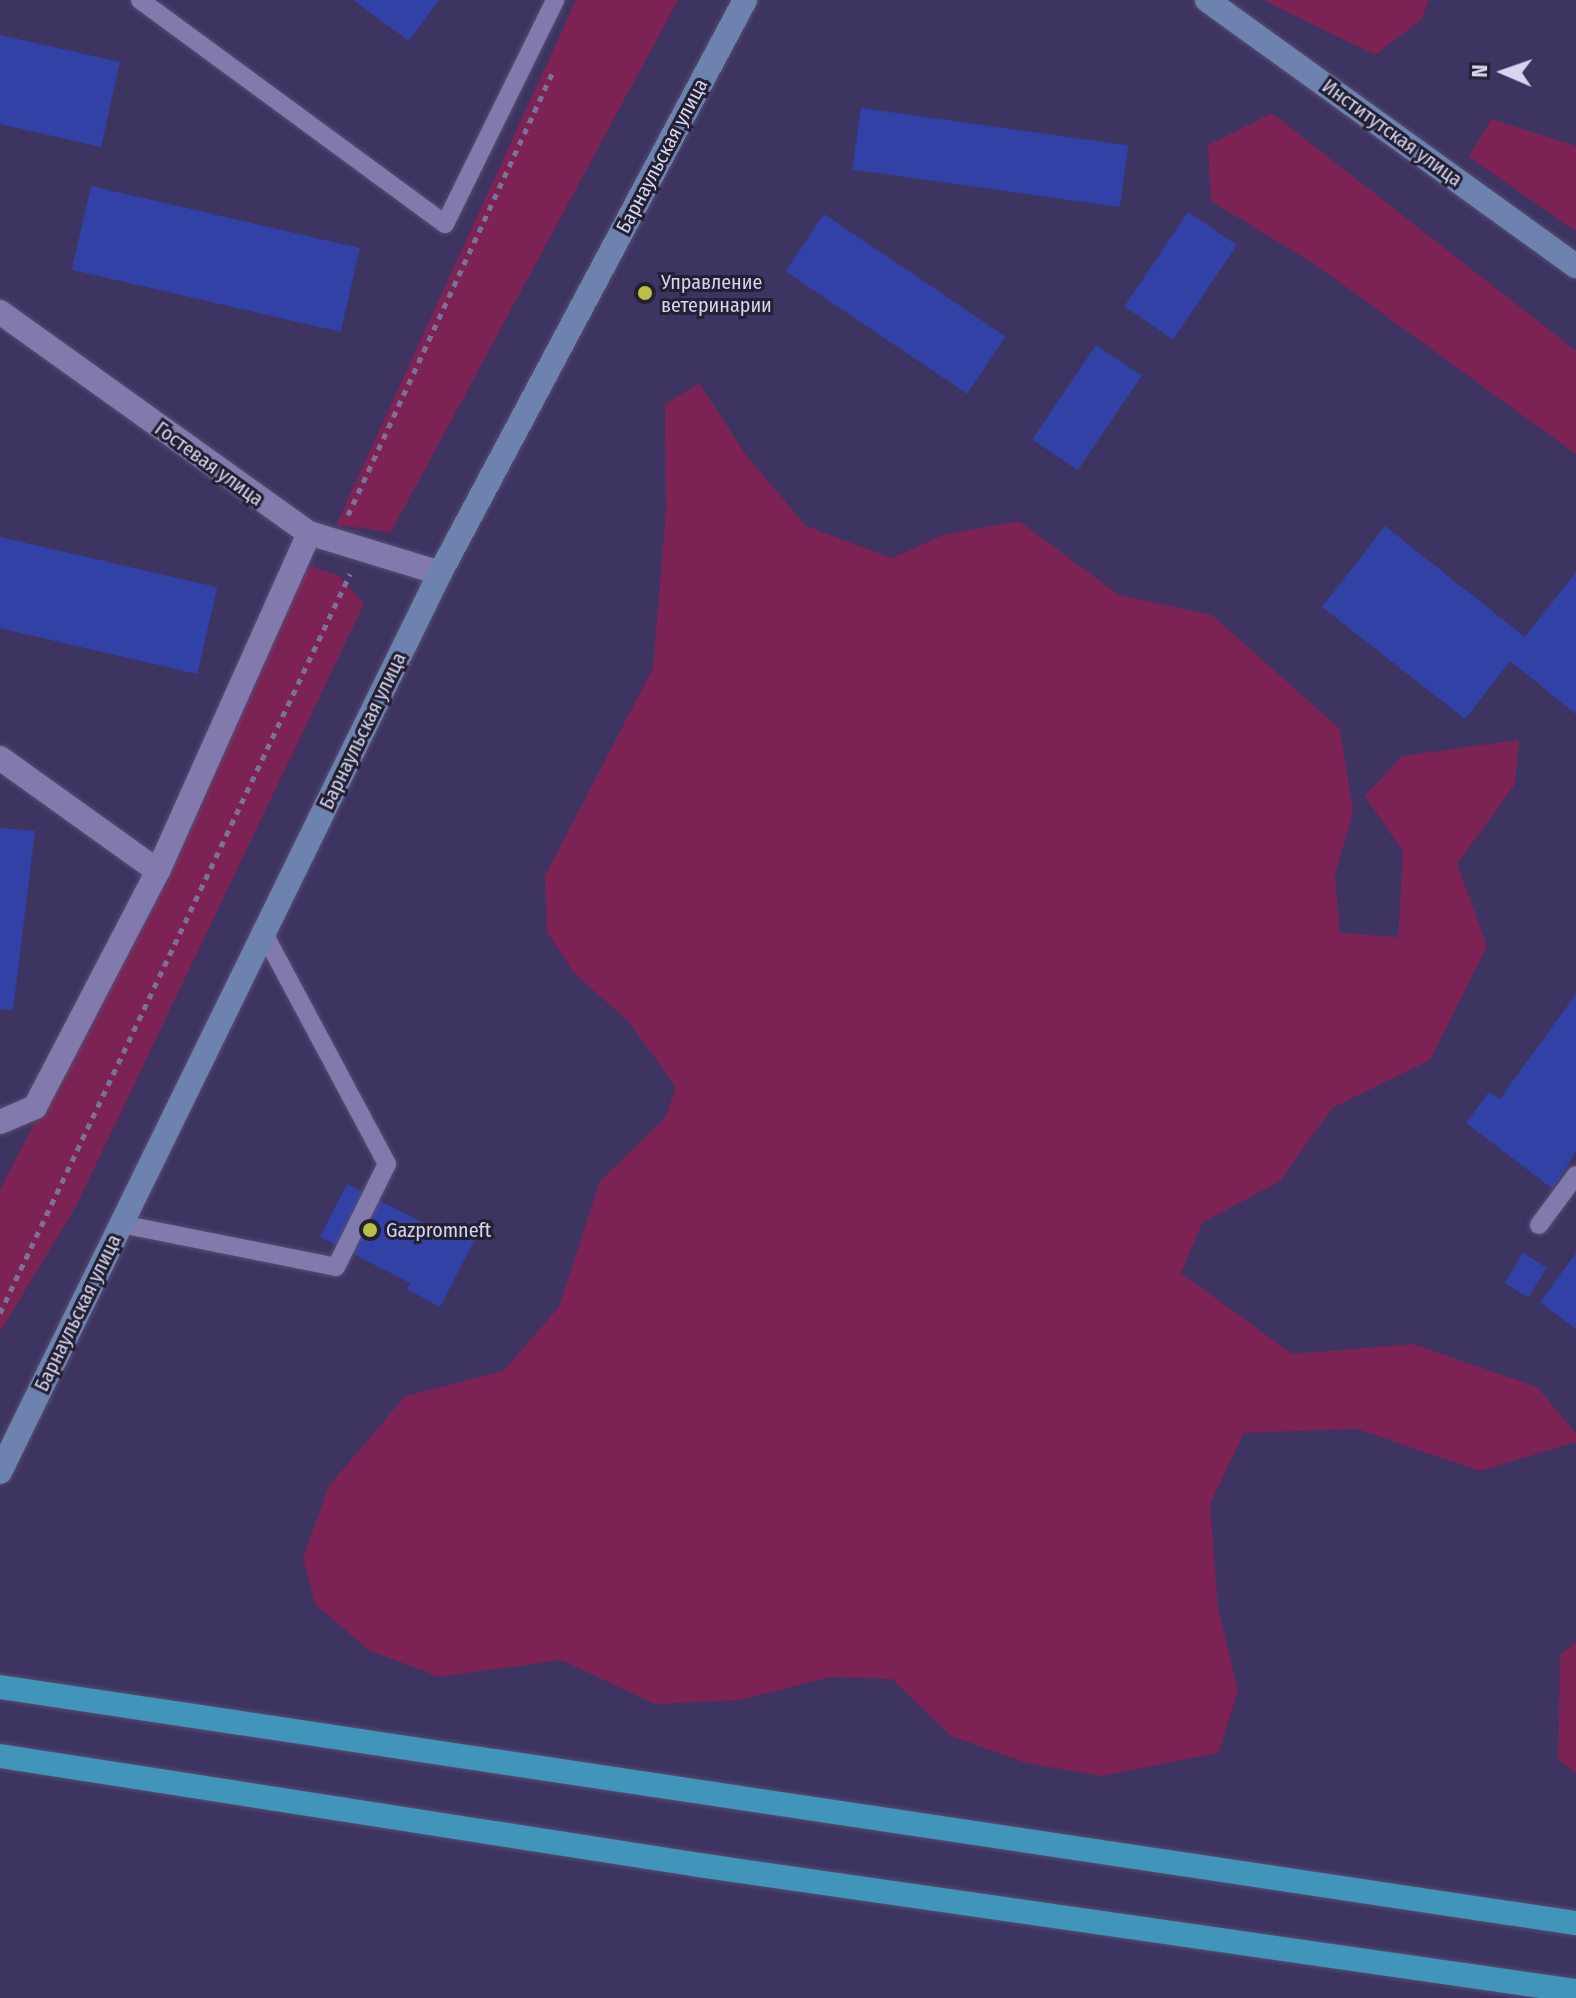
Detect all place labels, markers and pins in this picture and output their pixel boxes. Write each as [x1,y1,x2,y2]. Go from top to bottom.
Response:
place label: Управление ветеринарии [661,270,772,317]
marker: Управление ветеринарии [636,284,654,302]
place label: Gazpromneft [386,1218,491,1242]
marker: Gazpromneft [361,1221,379,1239]

